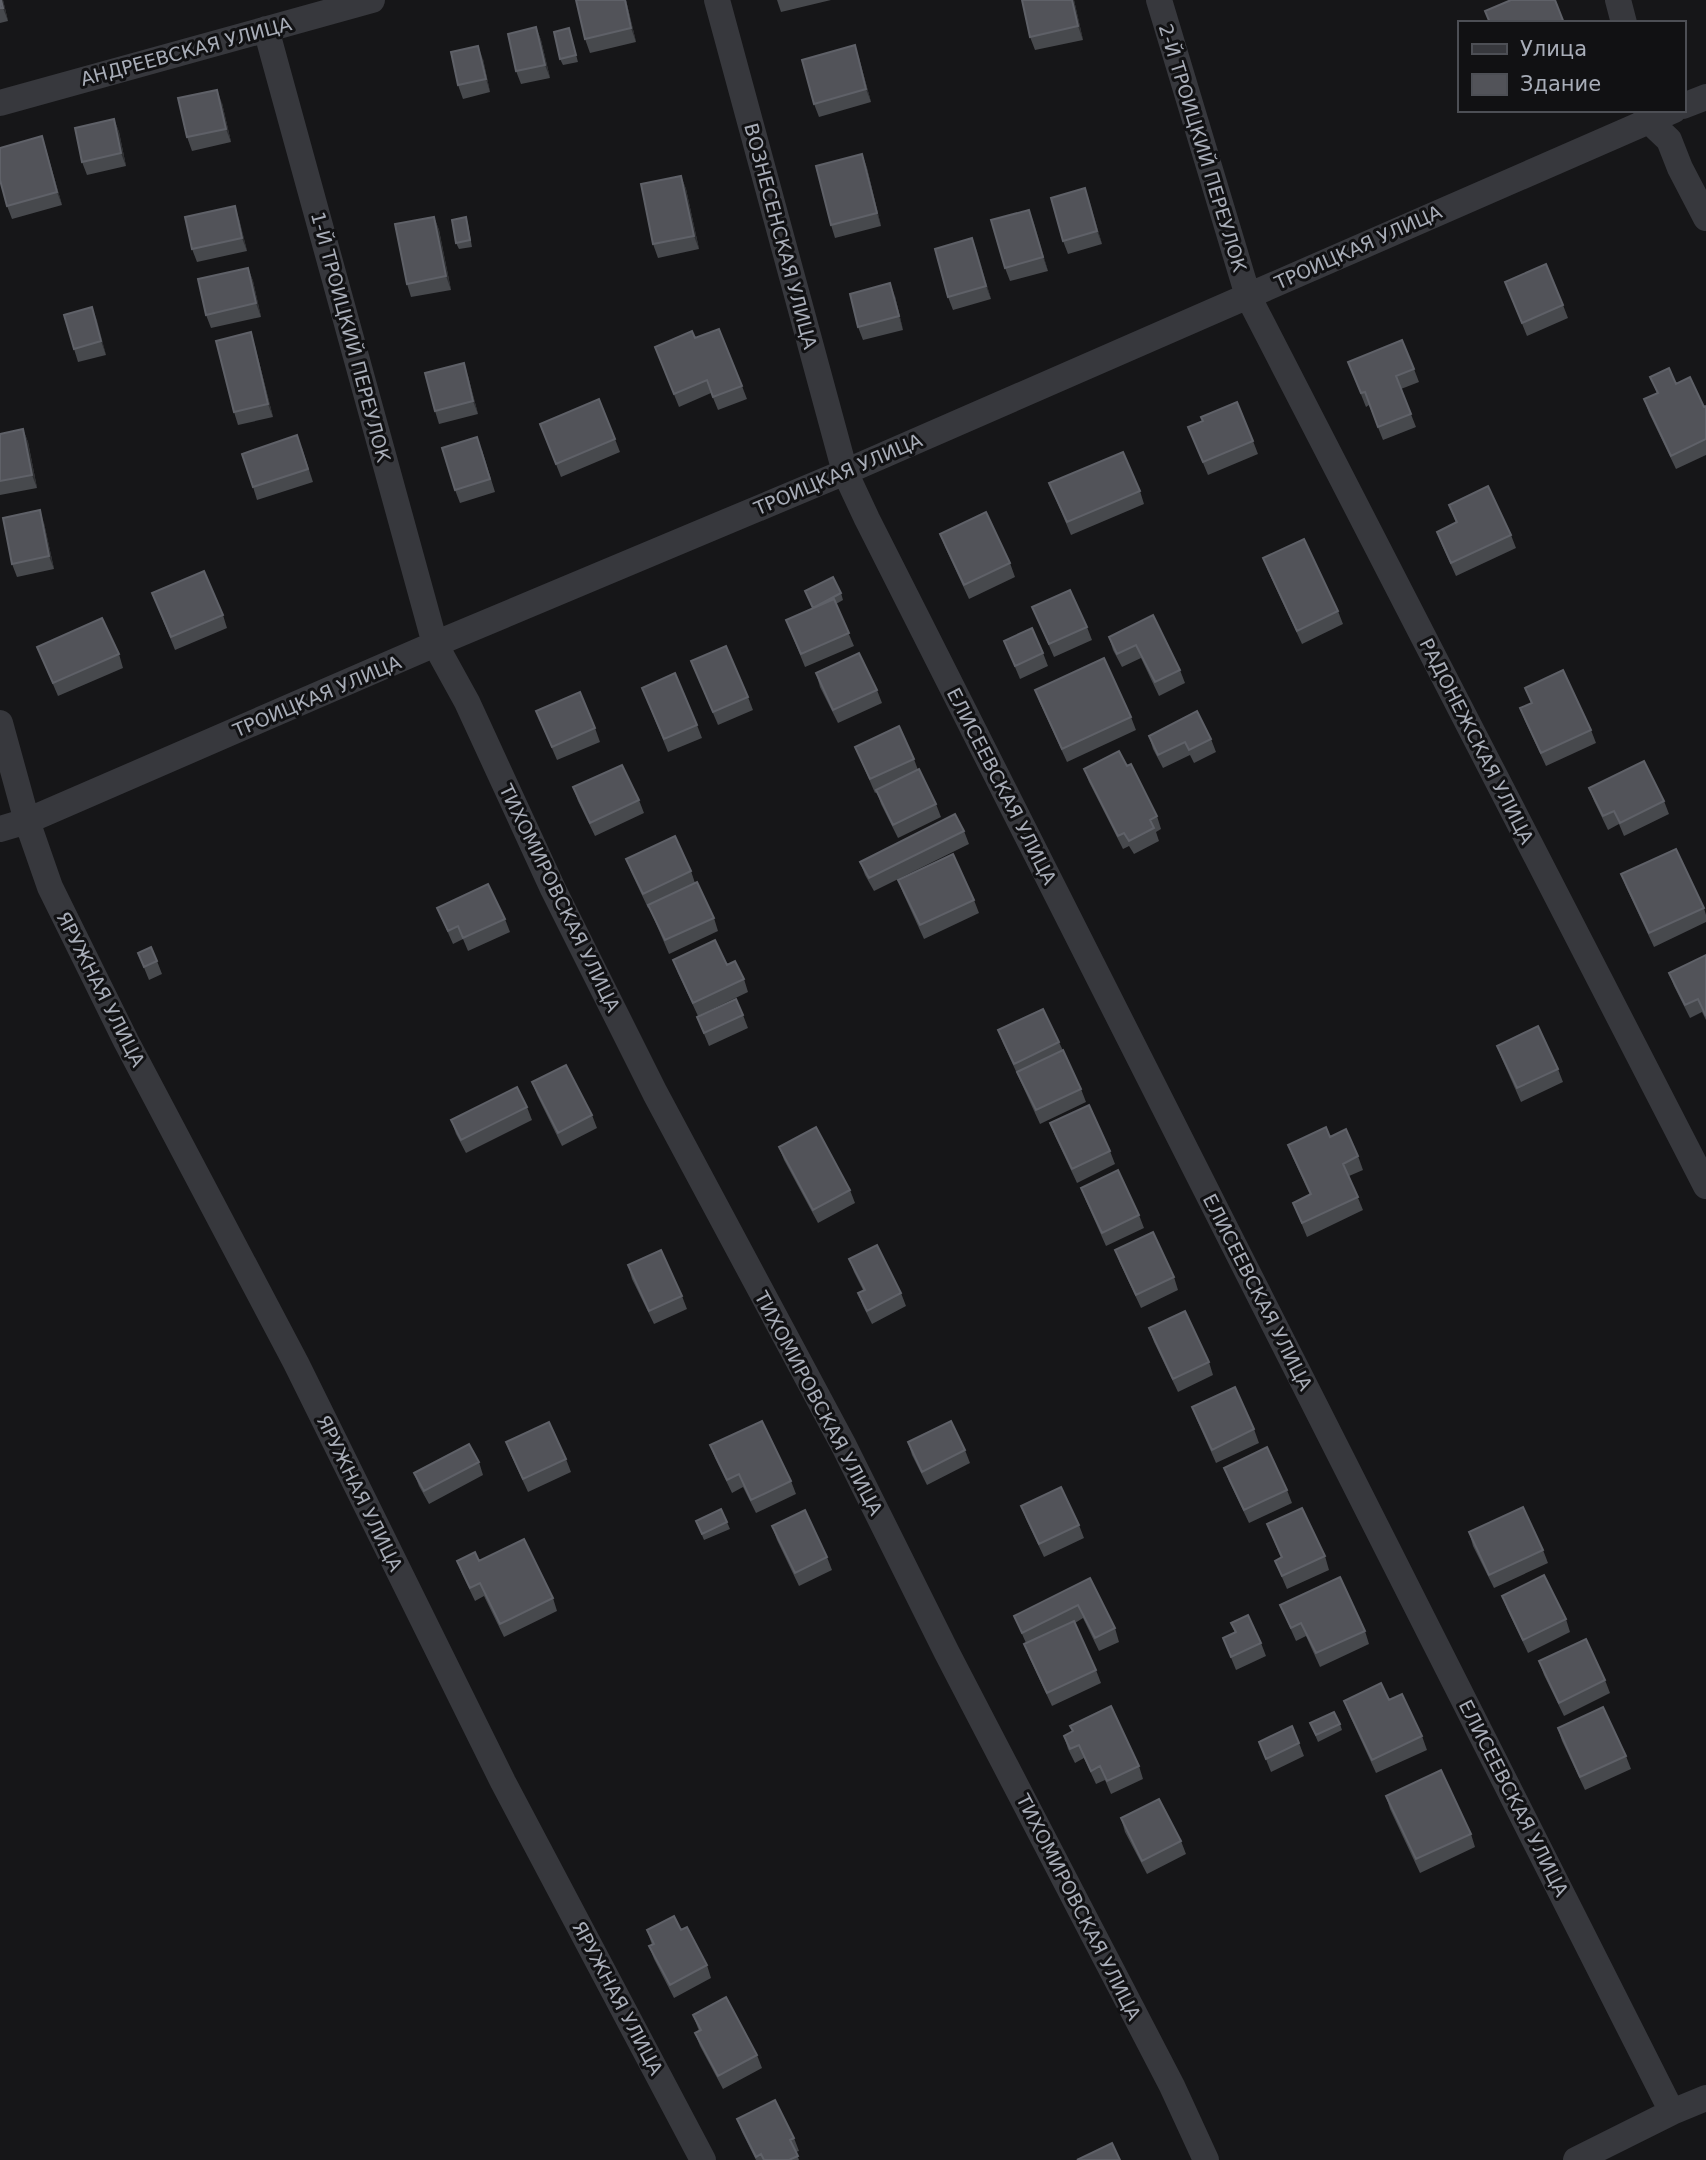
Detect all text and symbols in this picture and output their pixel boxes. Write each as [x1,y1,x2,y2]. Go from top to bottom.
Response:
street label: АНДРЕЕВСКАЯ УЛИЦА [78,12,294,90]
street label: 2-Й ТРОИЦКИЙ ПЕРЕУЛОК [1155,21,1251,275]
legend [1458,21,1685,112]
text: Улица [1520,37,1587,61]
text: Здание [1520,72,1601,96]
street label: ВОЗНЕСЕНСКАЯ УЛИЦА [740,121,822,351]
street label: ТРОИЦКАЯ УЛИЦА [1270,200,1445,294]
street label: 1-Й ТРОИЦКИЙ ПЕРЕУЛОК [307,209,395,465]
street label: ТРОИЦКАЯ УЛИЦА [750,429,925,520]
street label: РАДОНЕЖСКАЯ УЛИЦА [1415,635,1539,847]
street label: ТРОИЦКАЯ УЛИЦА [229,651,404,742]
street label: ЕЛИСЕЕВСКАЯ УЛИЦА [943,684,1061,888]
street label: ТИХОМИРОВСКАЯ УЛИЦА [495,780,625,1015]
street label: ЯРУЖНАЯ УЛИЦА [52,908,150,1070]
street label: ЕЛИСЕЕВСКАЯ УЛИЦА [1199,1190,1317,1394]
street label: ТИХОМИРОВСКАЯ УЛИЦА [750,1286,888,1519]
street label: ЯРУЖНАЯ УЛИЦА [313,1411,407,1575]
street label: ЕЛИСЕЕВСКАЯ УЛИЦА [1455,1696,1573,1900]
street label: ТИХОМИРОВСКАЯ УЛИЦА [1012,1789,1146,2024]
street label: ЯРУЖНАЯ УЛИЦА [568,1917,668,2079]

